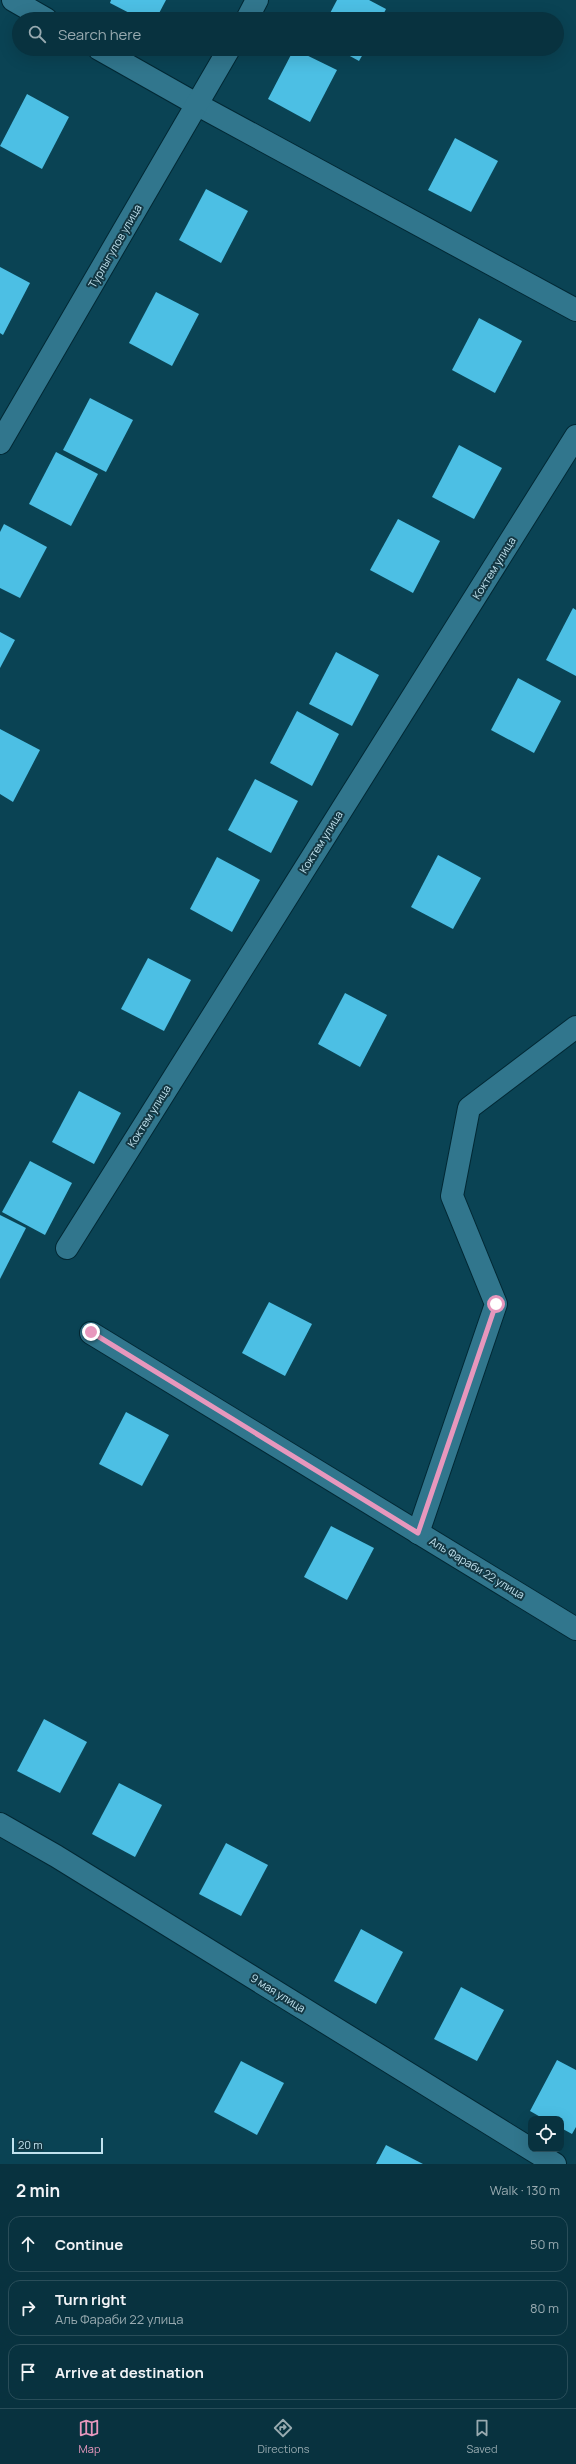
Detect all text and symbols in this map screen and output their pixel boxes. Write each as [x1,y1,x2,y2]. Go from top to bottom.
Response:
search box [12,12,564,56]
icon: search [26,23,48,45]
text: Search here [58,24,141,45]
street label: Турлыгулов улица [84,201,145,290]
street label: Коктем улица [468,534,519,602]
street label: Коктем улица [295,808,346,876]
street label: Коктем улица [123,1082,174,1150]
route start [487,1295,505,1313]
route end [82,1323,100,1341]
street label: Аль Фараби 22 улица [427,1533,528,1602]
street label: 9 мая улица [248,1970,309,2015]
map controls [528,2116,564,2152]
button: locate [528,2116,564,2152]
scale bar [12,2136,103,2155]
text: 20 m [18,2137,43,2152]
text: 2 min [16,2179,60,2202]
text: Walk · 130 m [490,2181,560,2199]
icon: ahead [17,2233,39,2255]
text: Continue [55,2234,123,2255]
text: 50 m [530,2235,559,2253]
text: Turn right [55,2289,126,2310]
icon: right [17,2297,39,2319]
text: 80 m [530,2299,559,2317]
text: Аль Фараби 22 улица [55,2310,183,2328]
icon: arrive [17,2361,39,2383]
text: Arrive at destination [55,2362,204,2383]
tab: Map [78,2417,100,2456]
tab: Directions [257,2417,310,2456]
tab: Saved [467,2417,498,2456]

